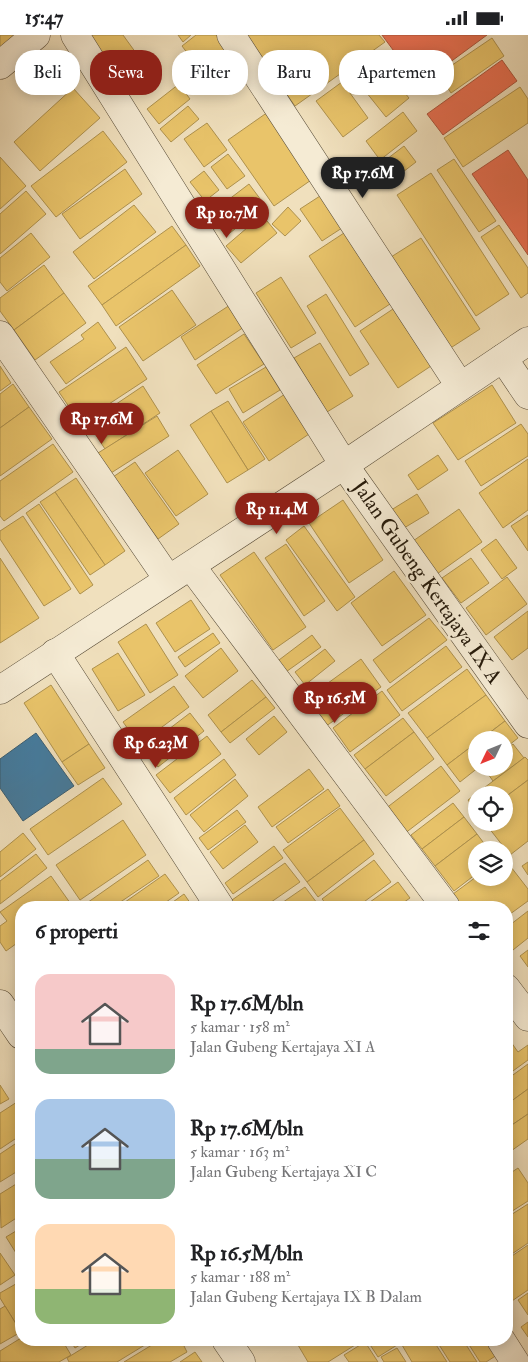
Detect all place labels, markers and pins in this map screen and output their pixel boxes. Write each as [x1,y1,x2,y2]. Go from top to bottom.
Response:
pin: Rp 17.6M [311,156,415,199]
pin: Rp 10.7M [175,197,279,239]
pin: Rp 17.6M [50,403,154,445]
pin: Rp 11.4M [225,493,329,535]
pin: Rp 16.5M [283,681,387,724]
pin: Rp 6.23M [104,727,208,769]

